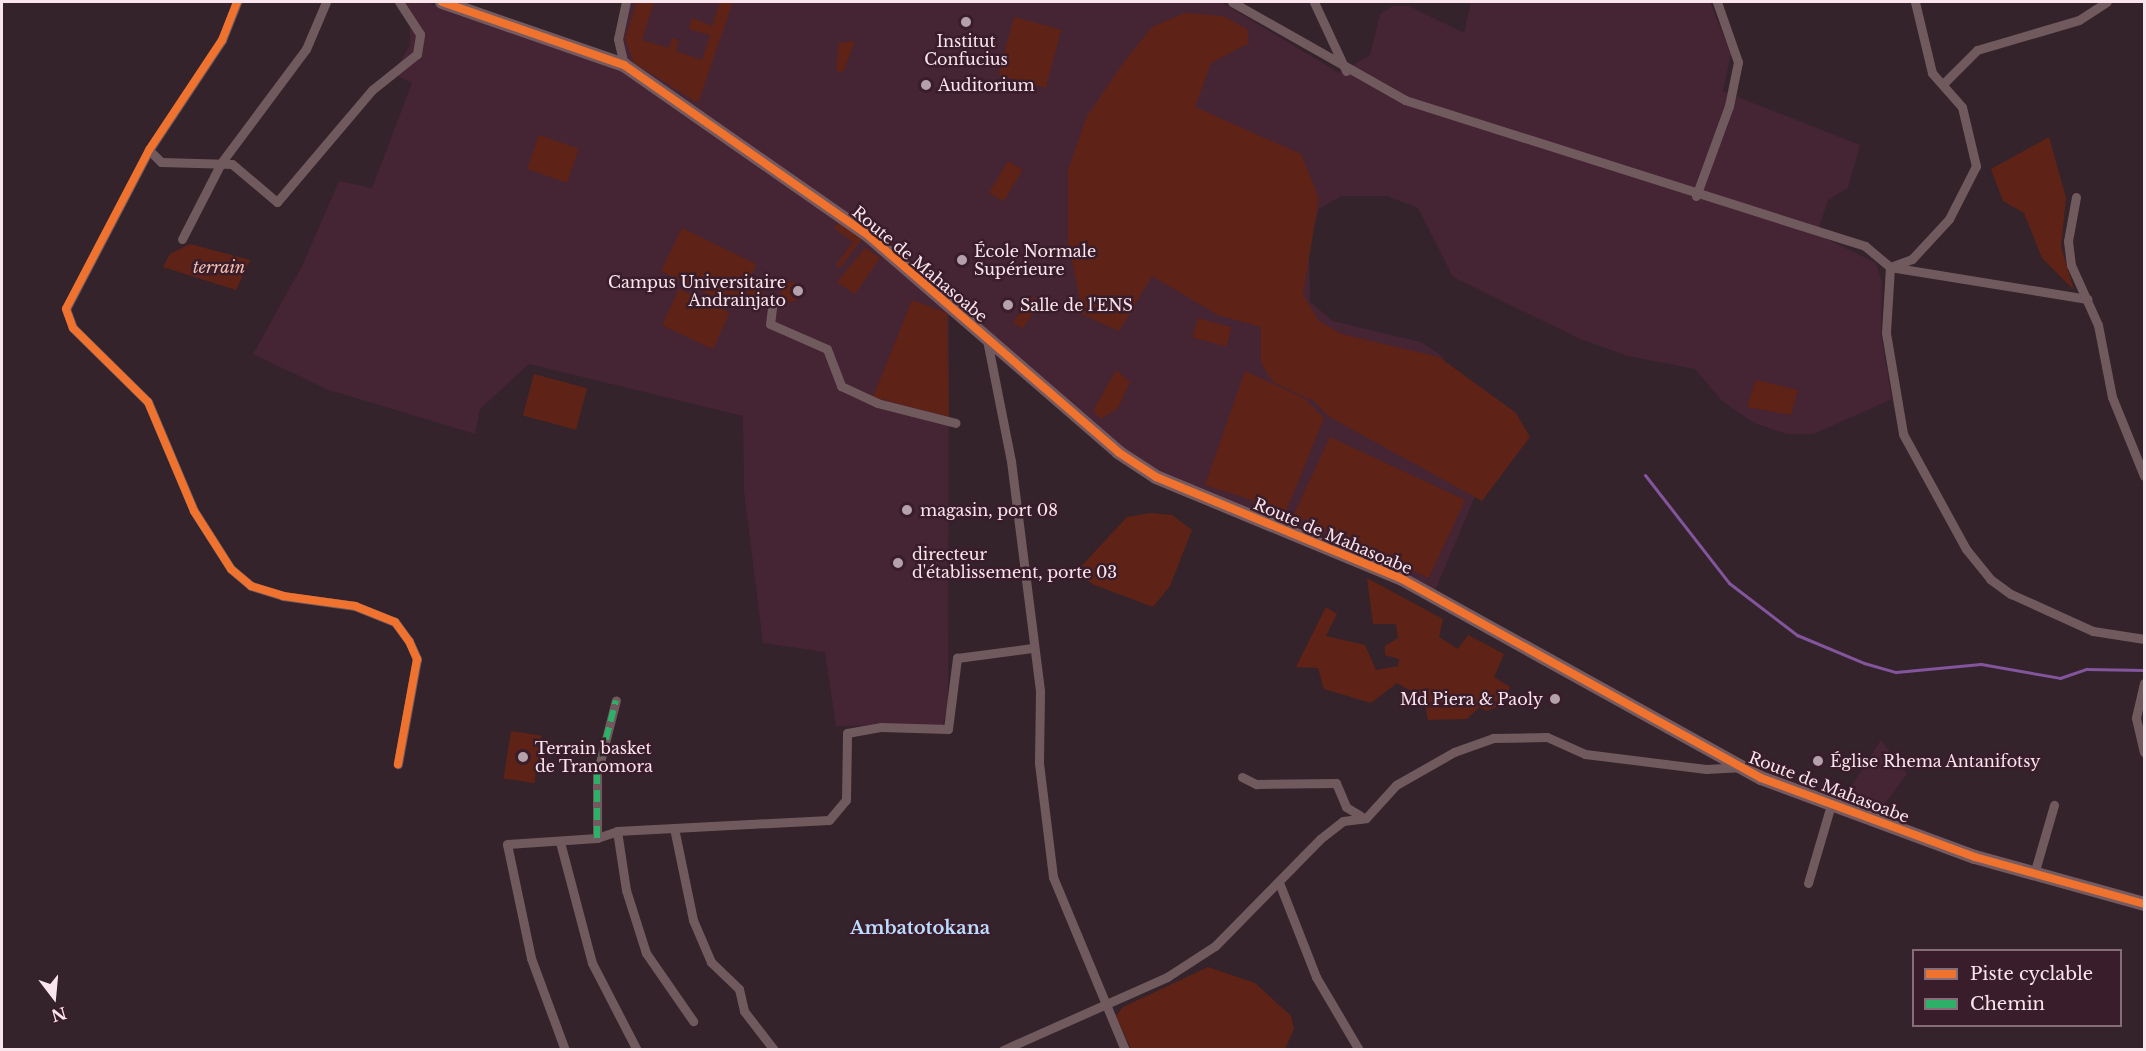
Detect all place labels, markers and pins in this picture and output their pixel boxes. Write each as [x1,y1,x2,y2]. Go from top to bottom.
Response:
marker: Institut Confucius [959,15,973,29]
place label: Institut Confucius [924,31,1008,69]
place label: Auditorium [938,75,1035,95]
marker: Auditorium [919,78,933,92]
place label: École Normale Supérieure [974,241,1096,279]
marker: École Normale Supérieure [955,253,969,267]
place label: Campus Universitaire Andrainjato [608,272,786,310]
marker: Campus Universitaire Andrainjato [791,284,805,298]
place label: Salle de l'ENS [1020,295,1133,315]
marker: Salle de l'ENS [1001,298,1015,312]
place label: magasin, port 08 [920,500,1058,520]
marker: magasin, port 08 [898,501,916,519]
place label: directeur d'établissement, porte 03 [912,544,1117,582]
marker: directeur d'établissement, porte 03 [889,554,907,572]
place label: Md Piera & Paoly [1400,689,1543,709]
marker: Md Piera & Paoly [1548,692,1562,706]
place label: Terrain basket de Tranomora [535,738,653,776]
marker: Terrain basket de Tranomora [516,750,530,764]
place label: Église Rhema Antanifotsy [1830,751,2041,771]
marker: Église Rhema Antanifotsy [1811,754,1825,768]

